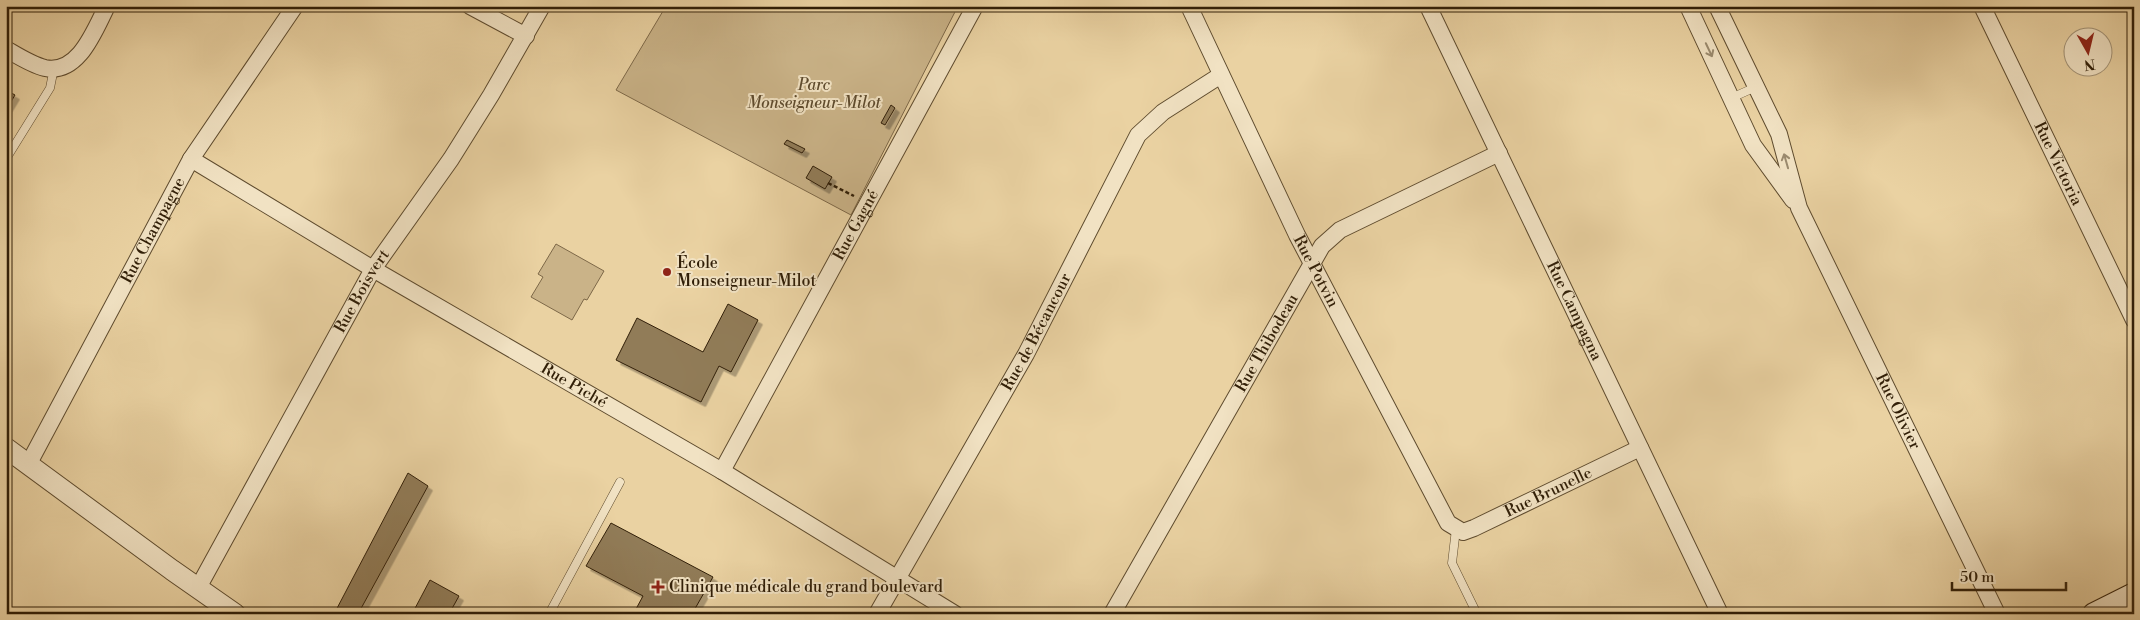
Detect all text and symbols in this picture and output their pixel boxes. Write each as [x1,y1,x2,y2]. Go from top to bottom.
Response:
north arrow [2062,28,2112,78]
one-way arrow [1704,42,1714,57]
text: N [2083,54,2096,74]
park label: Parc Monseigneur-Milot [747,75,882,113]
street label: Rue Victoria [2030,118,2087,209]
one-way arrow [1781,153,1790,169]
street label: Rue Champagne [117,174,189,287]
street label: Rue Gagné [829,186,883,264]
street label: Rue Potvin [1289,232,1343,311]
street label: Rue Boisvert [330,245,394,336]
place label: École Monseigneur-Milot [677,251,816,291]
street label: Rue Campagna [1542,258,1607,364]
marker: École Monseigneur-Milot [661,266,673,278]
street label: Rue de Bécancour [997,270,1076,394]
street label: Rue Thibodeau [1231,290,1303,396]
street label: Rue Piché [537,358,611,412]
street label: Rue Olivier [1871,370,1925,453]
street label: Rue Brunelle [1501,463,1595,522]
scale bar [1952,560,2066,592]
text: 50 m [1960,568,1994,587]
place label: Clinique médicale du grand boulevard [669,577,943,597]
marker: Clinique médicale du grand boulevard [651,580,665,594]

